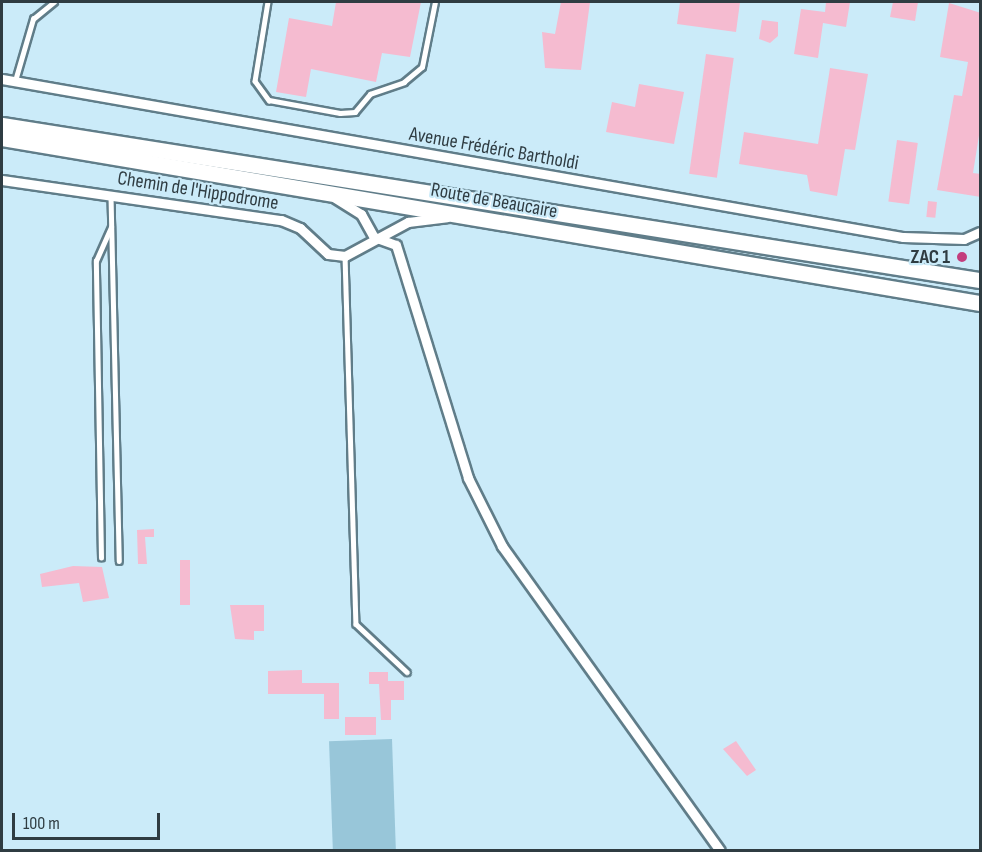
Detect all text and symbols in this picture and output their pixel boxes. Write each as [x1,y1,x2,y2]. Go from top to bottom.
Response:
street label: Avenue Frédéric Bartholdi [407,122,581,176]
street label: Chemin de l'Hippodrome [116,166,280,216]
street label: Route de Beaucaire [429,178,559,224]
place label: ZAC 1 [911,245,950,269]
marker: ZAC 1 [955,250,969,264]
scale bar [15,801,164,839]
text: 100 m [23,813,60,834]

